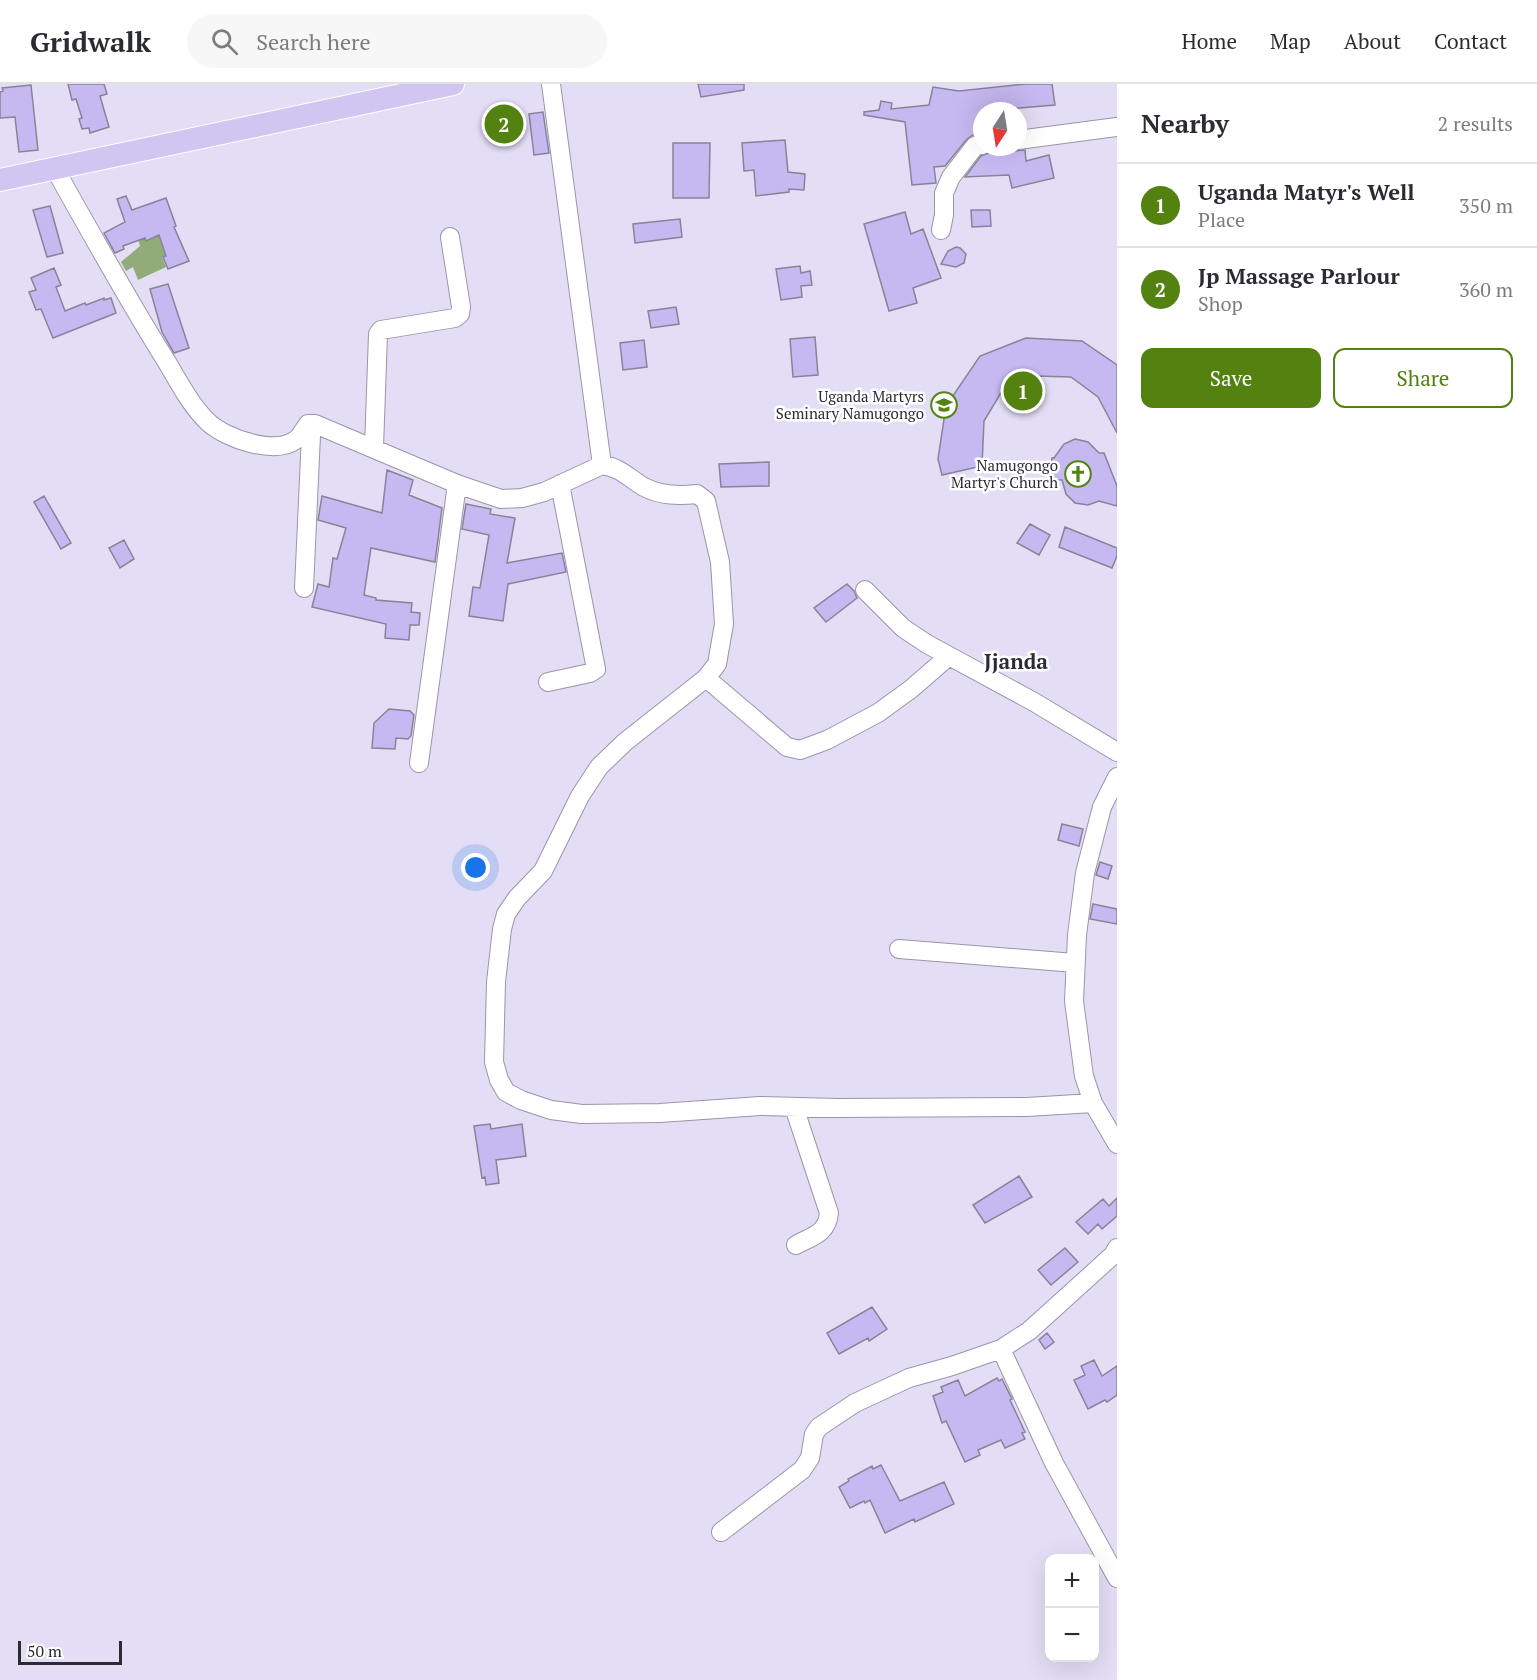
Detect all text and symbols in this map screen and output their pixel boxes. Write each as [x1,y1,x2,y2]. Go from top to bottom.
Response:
search box [187,14,607,68]
text: Gridwalk [30,23,151,60]
icon: search [208,25,241,58]
text: Search here [256,27,371,56]
text: Home [1181,27,1237,55]
text: Map [1270,27,1311,55]
text: About [1344,27,1401,55]
text: Contact [1434,27,1507,55]
pin: 2 [484,102,524,147]
north arrow [973,102,1027,156]
text: Nearby [1141,106,1229,140]
text: 2 results [1438,110,1513,137]
text: Uganda Matyr's Well [1198,177,1415,206]
text: 1 [1155,192,1166,219]
text: 350 m [1459,192,1513,219]
text: Place [1198,206,1245,233]
text: Jp Massage Parlour [1198,261,1400,290]
text: 2 [1155,276,1166,303]
text: 360 m [1459,276,1513,303]
text: Shop [1198,290,1243,317]
button: Save [1141,348,1321,408]
button: Share [1333,348,1513,408]
pin: 1 [1004,368,1042,414]
place label: Uganda Martyrs Seminary Namugongo [776,386,924,423]
school or university icon: Uganda Martyrs Seminary Namugongo [929,390,959,420]
place label: Namugongo Martyr's Church [951,455,1058,492]
church icon: Namugongo Martyr's Church [1063,459,1093,489]
district label: Jjanda [984,647,1048,675]
your location [461,853,490,882]
map controls [1045,1554,1099,1662]
button: + [1045,1554,1099,1608]
button: − [1045,1608,1099,1662]
scale bar [18,1638,122,1666]
text: 50 m [27,1640,62,1662]

